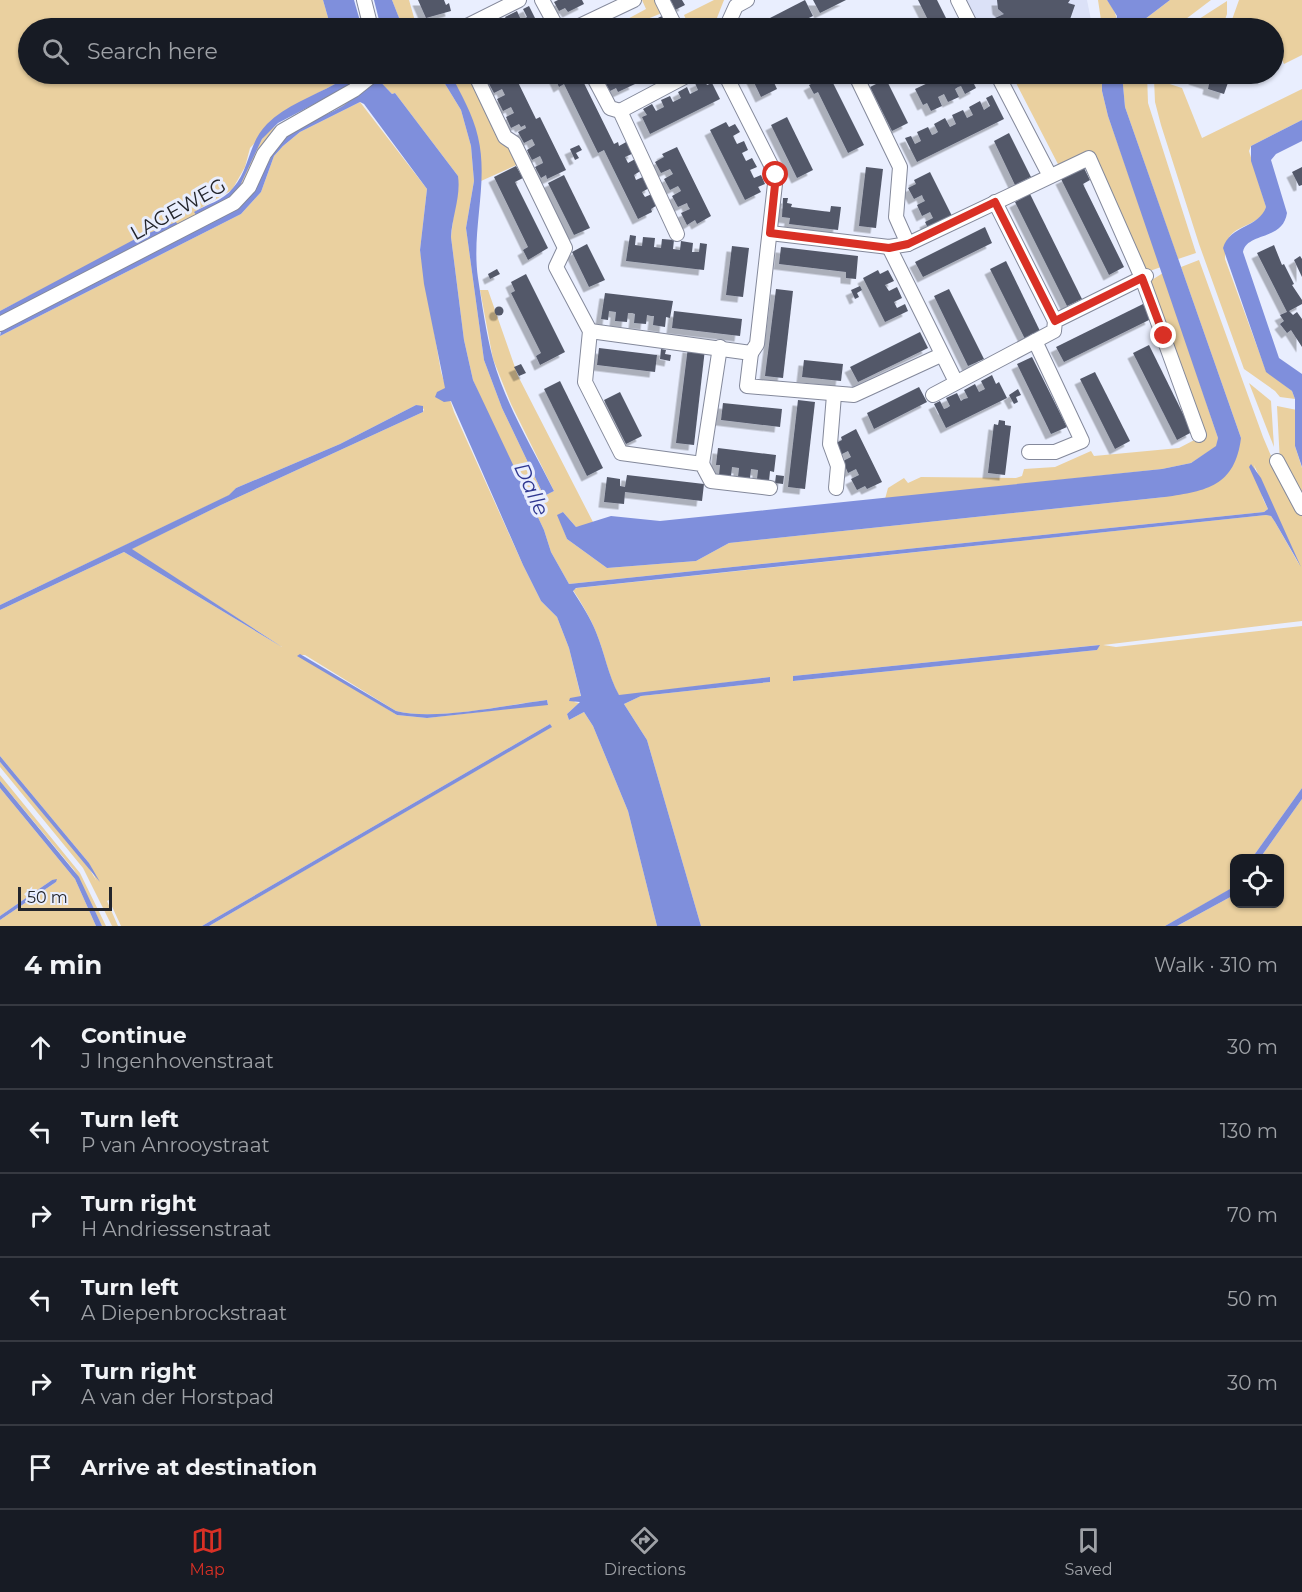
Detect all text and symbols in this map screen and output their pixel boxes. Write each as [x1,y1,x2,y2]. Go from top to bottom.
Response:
search box [18,18,1284,84]
icon: search [39,35,72,68]
text: Search here [87,38,218,65]
route start [762,161,788,187]
street label: LAGEWEG [126,173,230,245]
route end [1150,322,1176,348]
water label: Dalle [509,459,555,519]
map controls [1230,854,1284,908]
button: locate [1230,854,1284,908]
scale bar [18,884,112,911]
text: 50 m [27,888,68,907]
text: 4 min [24,949,102,981]
text: Walk · 310 m [1154,953,1278,977]
text: Continue [81,1022,187,1049]
icon: ahead [24,1031,57,1064]
text: 30 m [1227,1035,1278,1059]
text: J Ingenhovenstraat [81,1049,274,1073]
text: Turn left [81,1106,179,1133]
icon: left [24,1115,57,1148]
text: 130 m [1220,1119,1278,1143]
text: P van Anrooystraat [81,1133,270,1157]
text: Turn right [81,1190,196,1217]
icon: right [24,1199,57,1232]
text: 70 m [1227,1203,1278,1227]
text: H Andriessenstraat [81,1217,271,1241]
text: Turn left [81,1274,179,1301]
icon: left [24,1283,57,1316]
text: 50 m [1227,1287,1278,1311]
text: A Diepenbrockstraat [81,1301,287,1325]
text: Turn right [81,1358,196,1385]
icon: right [24,1367,57,1400]
text: 30 m [1227,1371,1278,1395]
text: A van der Horstpad [81,1385,274,1409]
icon: arrive [24,1451,57,1484]
text: Arrive at destination [81,1454,317,1481]
tab: Map [189,1524,225,1579]
tab: Directions [604,1524,686,1579]
tab: Saved [1065,1524,1113,1579]

